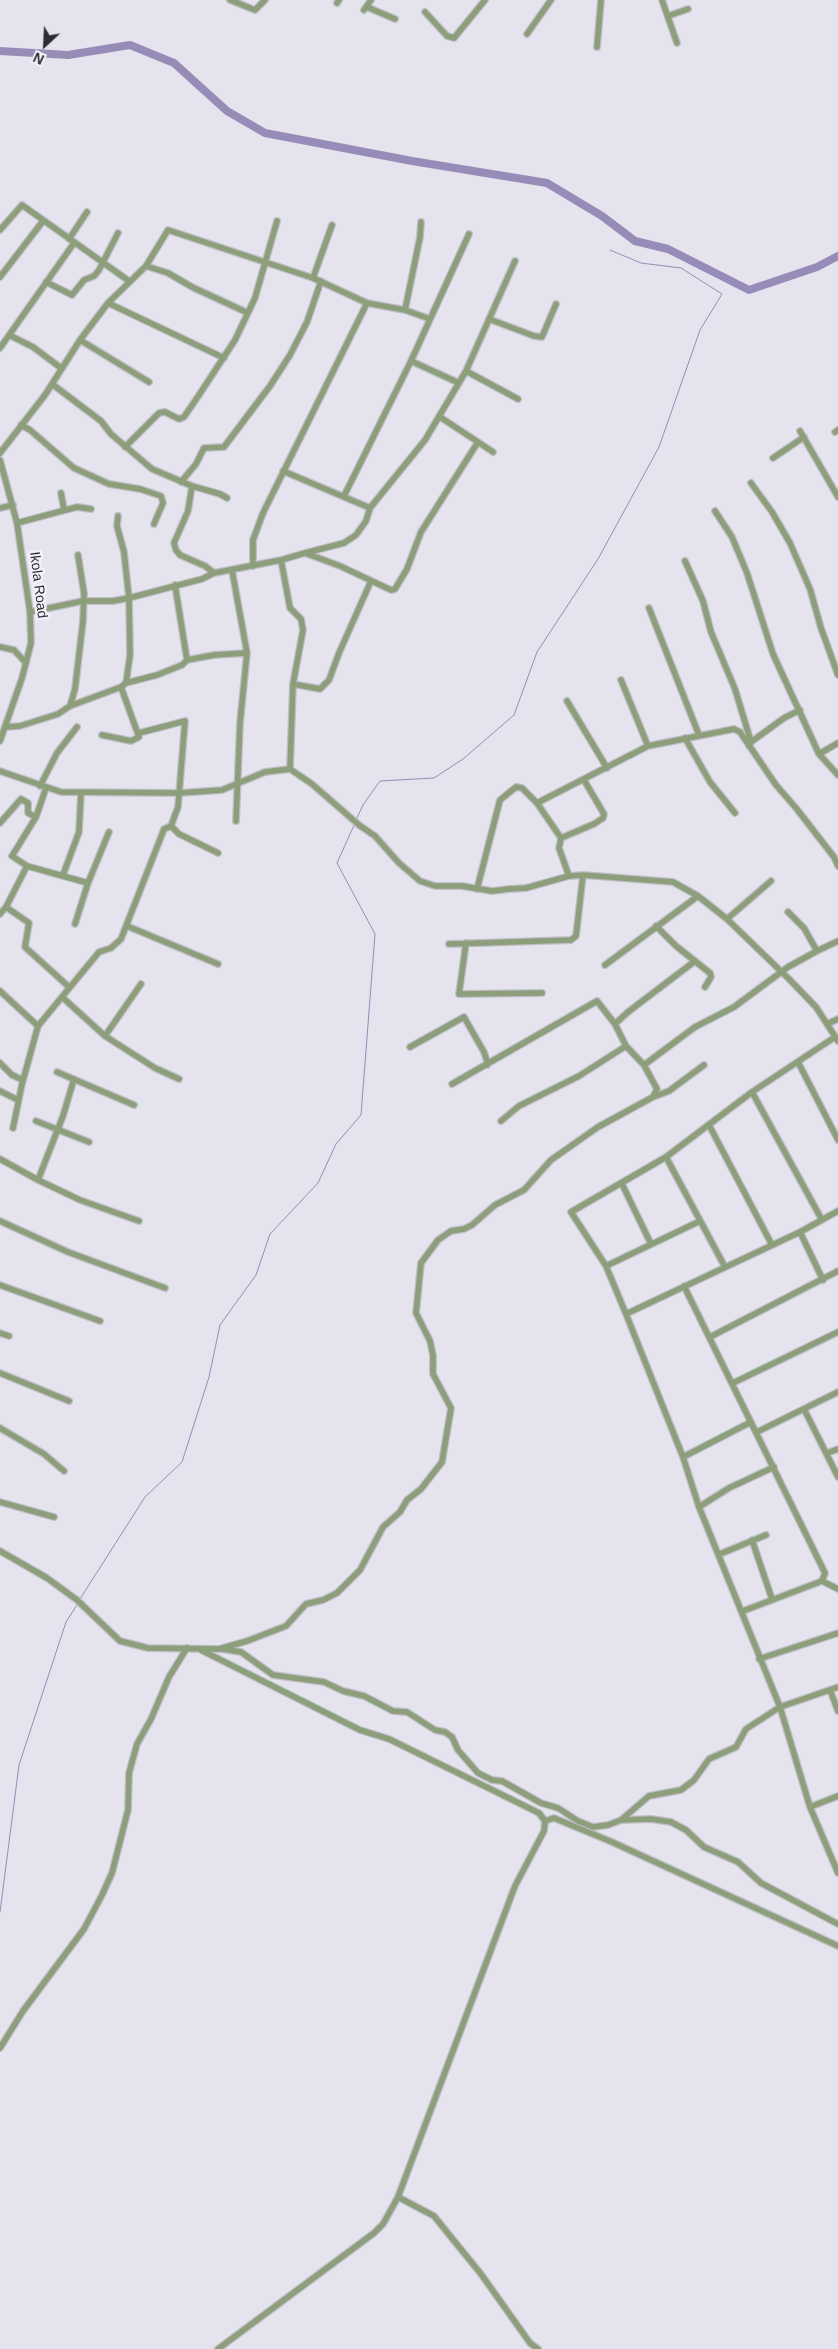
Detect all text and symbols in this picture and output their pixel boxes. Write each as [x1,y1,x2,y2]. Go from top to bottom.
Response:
north arrow [20,20,70,70]
text: N [31,49,47,68]
street label: Ikola Road [26,551,50,619]

